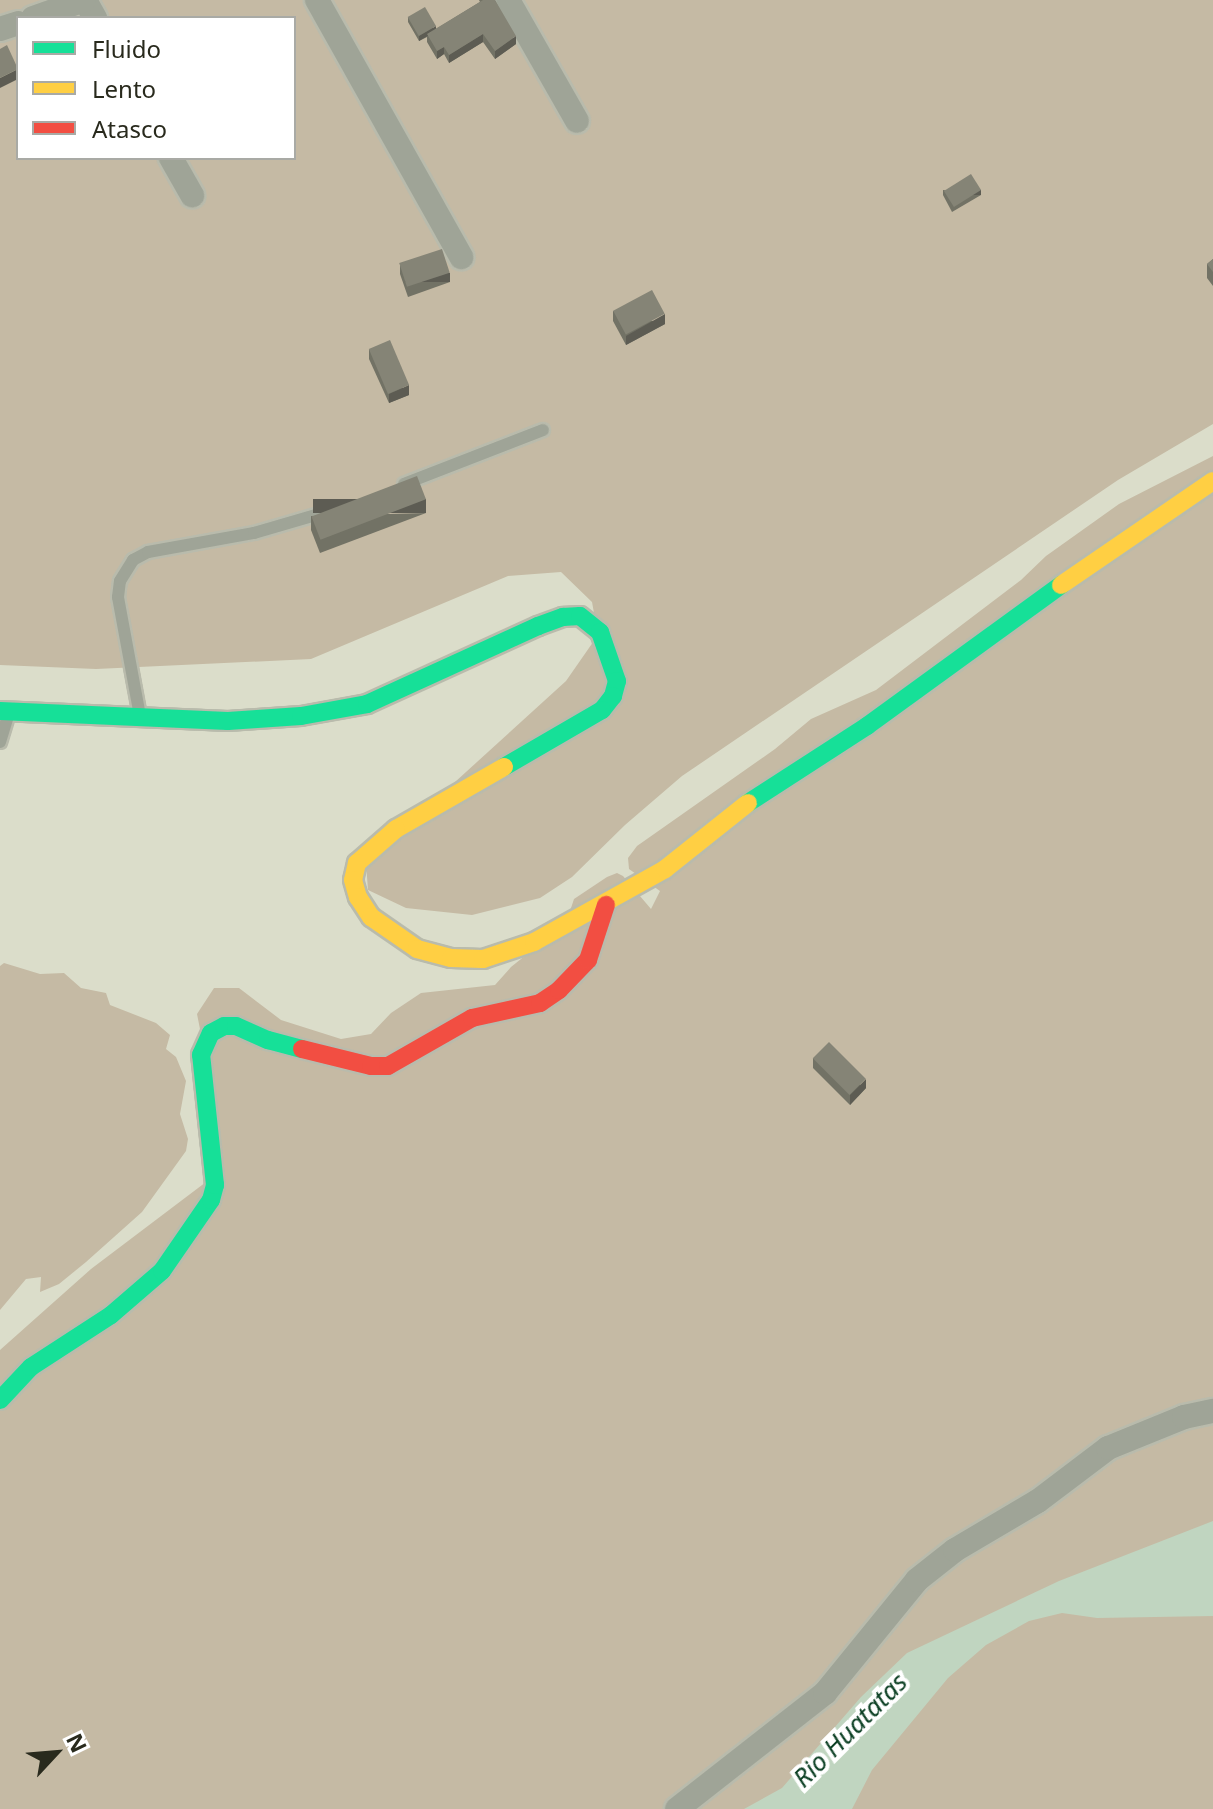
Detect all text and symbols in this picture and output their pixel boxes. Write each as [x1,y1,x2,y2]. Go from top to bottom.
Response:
legend [16,16,296,160]
text: Fluido [92,32,161,65]
text: Lento [92,72,156,105]
text: Atasco [92,112,167,145]
water label: Rio Huatatas [786,1666,914,1794]
north arrow [16,1713,96,1793]
text: N [60,1728,95,1757]

